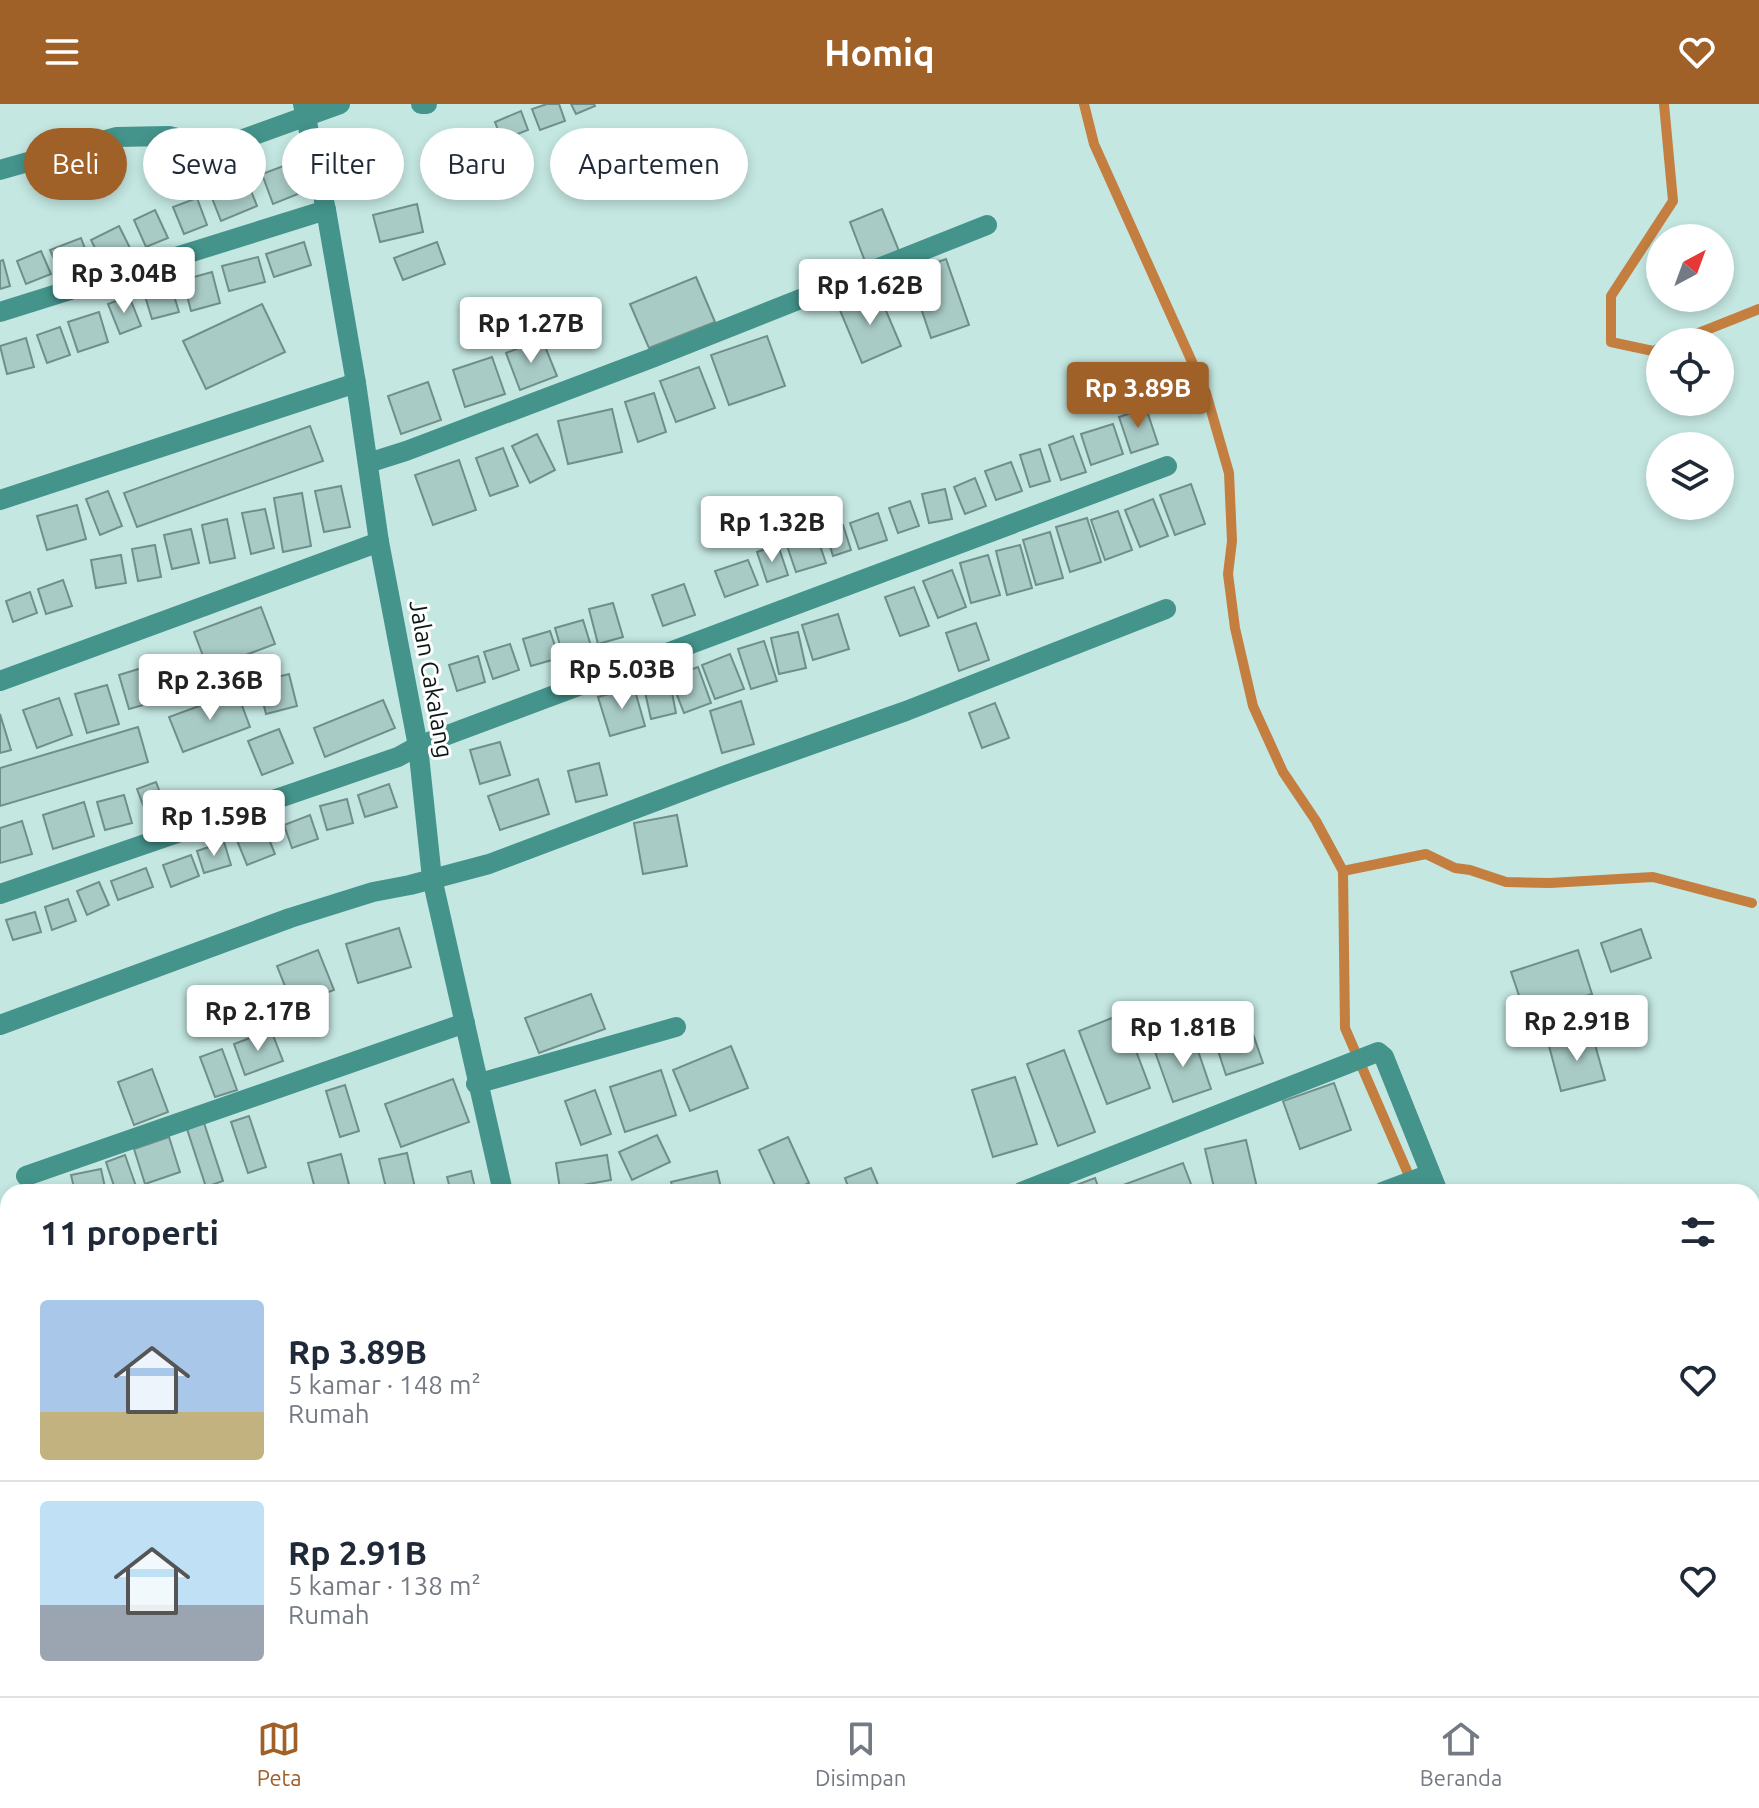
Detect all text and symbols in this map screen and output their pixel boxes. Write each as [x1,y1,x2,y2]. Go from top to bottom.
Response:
icon: menu [40,30,84,74]
icon: heart [1675,30,1719,74]
text: Homiq [824,32,935,73]
chip: Beli [24,128,127,200]
chip: Sewa [143,128,266,200]
chip: Filter [282,128,404,200]
chip: Baru [420,128,534,200]
chip: Apartemen [550,128,748,200]
north arrow [1646,224,1734,312]
map controls [1646,224,1734,520]
pin: Rp 3.04B [41,247,207,315]
text: Rp 3.04B [71,258,177,287]
pin: Rp 1.62B [787,259,953,327]
text: Rp 1.62B [817,270,923,299]
pin: Rp 1.27B [448,297,614,365]
text: Rp 1.27B [478,308,584,337]
button: locate [1646,328,1734,416]
pin: Rp 3.89B [1055,362,1221,430]
text: Rp 3.89B [1085,373,1191,402]
button: layers [1646,432,1734,520]
pin: Rp 1.32B [689,496,855,564]
text: Rp 1.32B [719,507,825,536]
street label: Jalan Cakalang [404,598,459,760]
pin: Rp 5.03B [539,643,705,711]
pin: Rp 2.36B [127,654,293,722]
text: Rp 5.03B [569,654,675,683]
text: Rp 2.36B [157,665,263,694]
pin: Rp 1.59B [131,790,297,858]
text: Rp 1.59B [161,801,267,830]
pin: Rp 2.17B [175,985,341,1053]
pin: Rp 2.91B [1494,995,1660,1063]
text: Rp 2.17B [205,996,311,1025]
pin: Rp 1.81B [1100,1001,1266,1069]
text: Rp 2.91B [1524,1006,1630,1035]
text: Rp 1.81B [1130,1012,1236,1041]
icon: filters [1676,1210,1720,1254]
text: 11 properti [40,1213,219,1251]
icon: home [104,1332,200,1428]
text: Rp 3.89B [288,1332,427,1370]
icon: heart [1676,1358,1720,1402]
text: 5 kamar · 148 m² [288,1370,481,1399]
text: Rumah [288,1399,370,1428]
icon: home [104,1533,200,1629]
text: Rp 2.91B [288,1533,427,1571]
icon: heart [1676,1559,1720,1603]
text: 5 kamar · 138 m² [288,1571,481,1600]
text: Rumah [288,1600,370,1629]
tab: Peta [257,1717,301,1790]
tab: Disimpan [815,1717,906,1790]
tab: Beranda [1420,1717,1502,1790]

